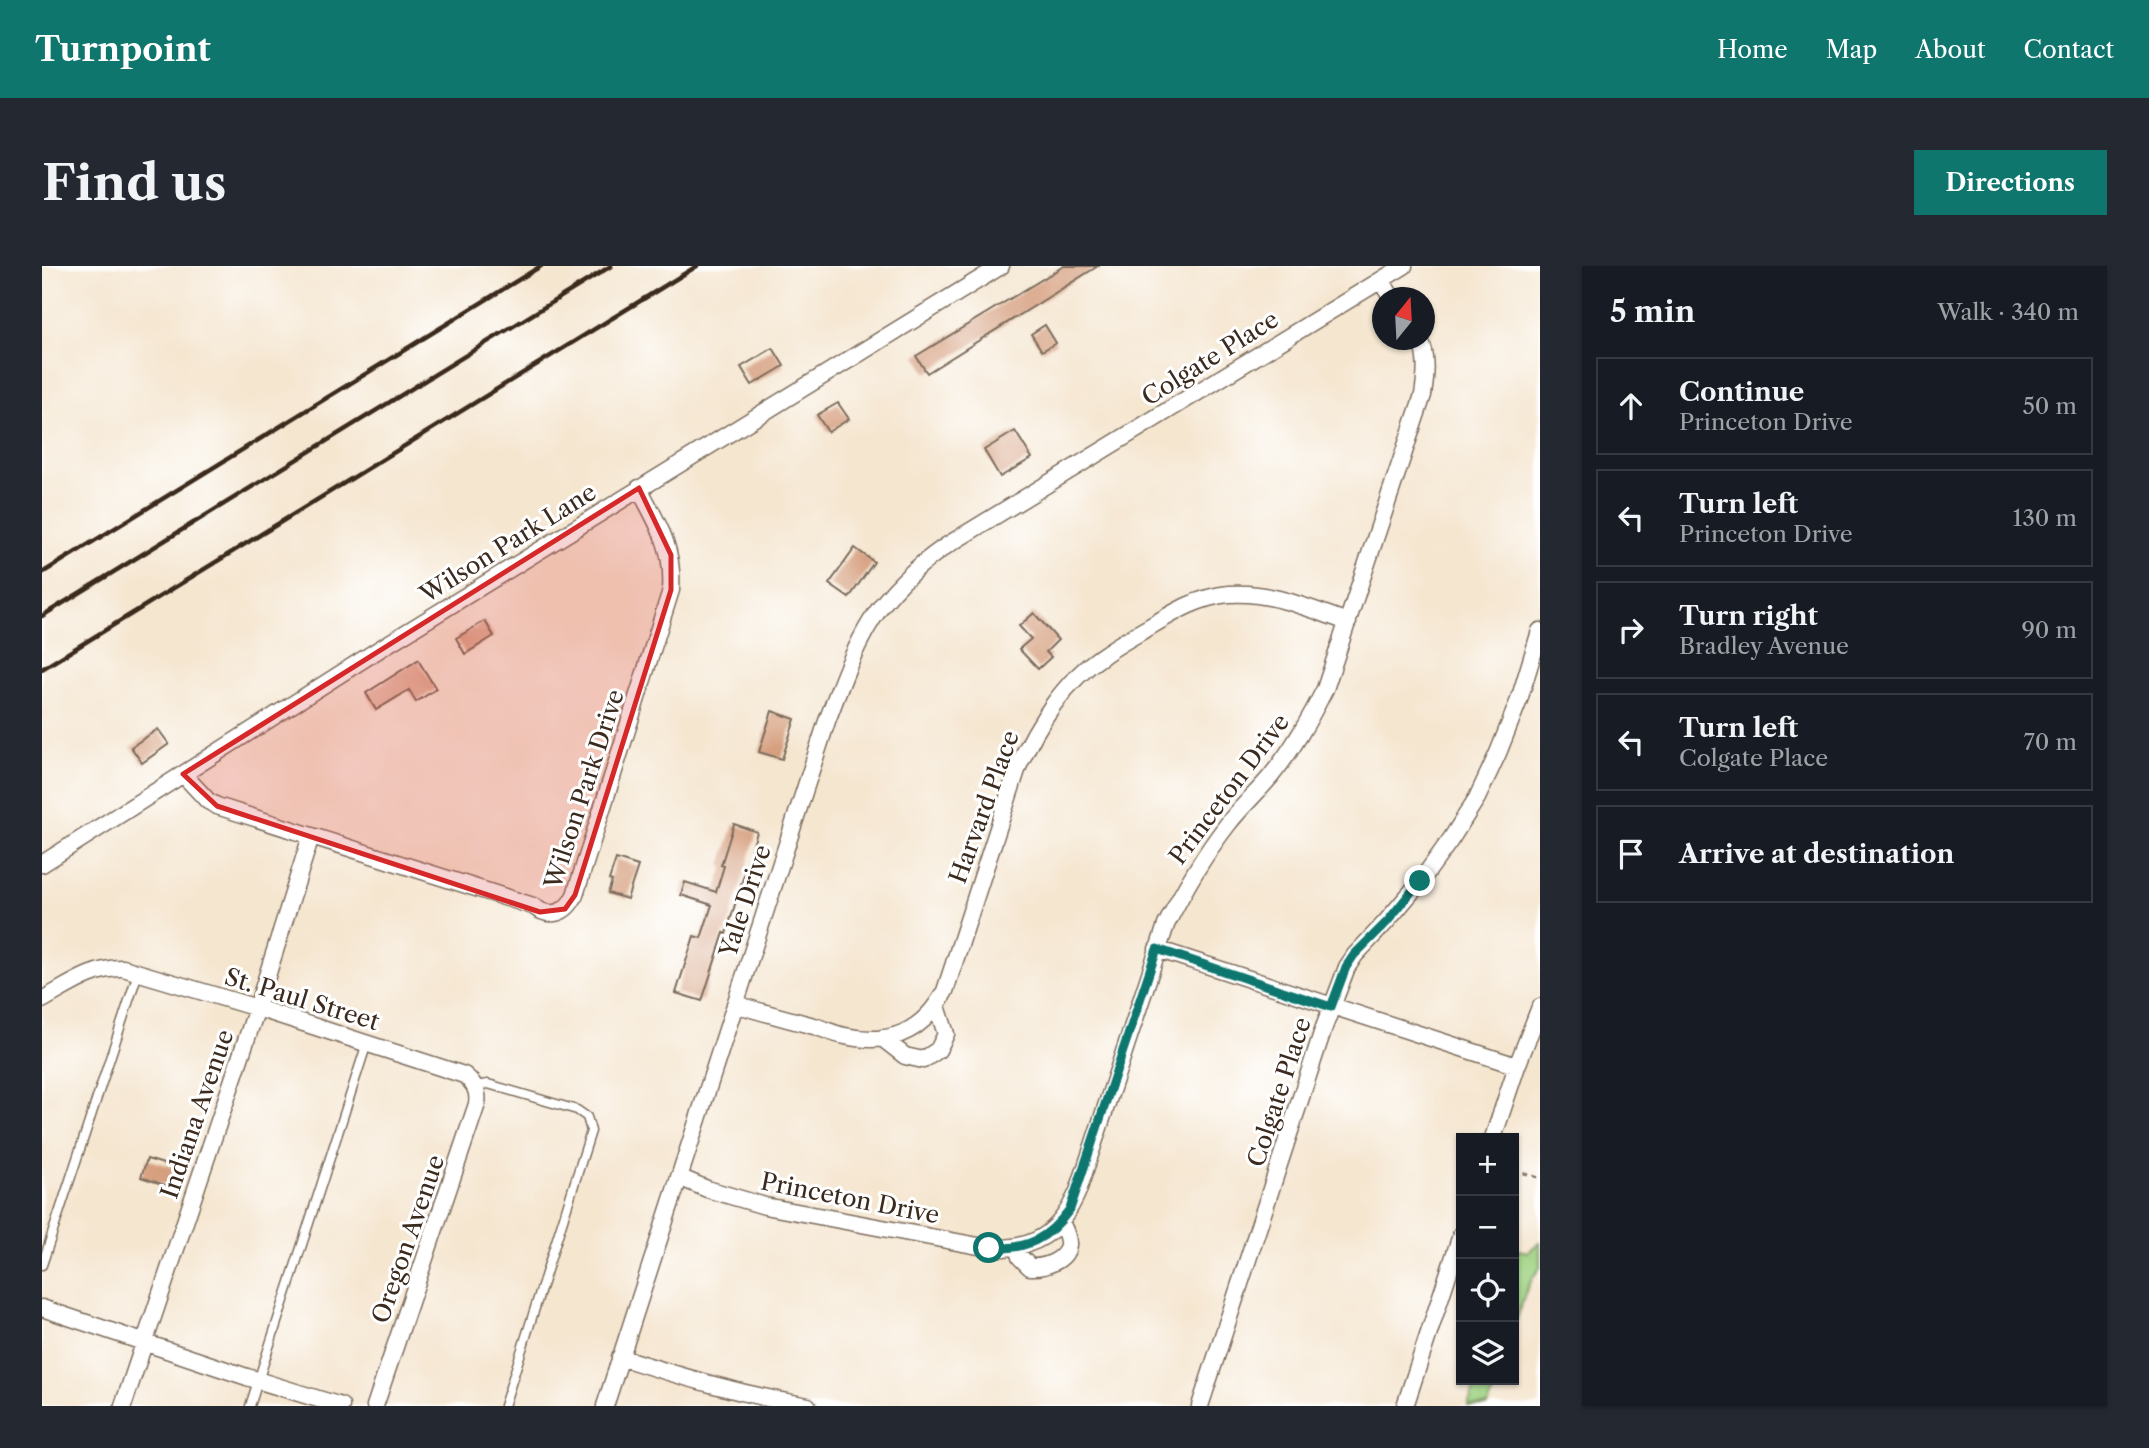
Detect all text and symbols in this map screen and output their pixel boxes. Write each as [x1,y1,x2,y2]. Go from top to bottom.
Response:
text: Turnpoint [35,29,211,70]
text: Home [1717,35,1788,64]
text: Map [1826,35,1877,64]
text: About [1915,35,1986,64]
text: Contact [2024,35,2114,64]
button: Directions [1914,150,2107,215]
text: Find us [42,152,226,213]
north arrow [1372,287,1435,350]
text: 5 min [1610,293,1695,330]
text: Walk · 340 m [1937,298,2079,326]
street label: Colgate Place [1136,304,1284,412]
text: Continue [1679,376,1804,408]
icon: ahead [1612,387,1650,425]
text: 50 m [2022,392,2077,420]
text: Princeton Drive [1679,408,1853,436]
street label: Wilson Park Lane [414,477,601,609]
text: Turn left [1679,488,1798,520]
icon: left [1612,499,1650,537]
text: 130 m [2013,504,2077,532]
text: Princeton Drive [1679,520,1853,548]
text: Turn right [1679,600,1818,632]
icon: right [1612,611,1650,649]
text: 90 m [2021,616,2077,644]
text: Bradley Avenue [1679,632,1849,660]
street label: Wilson Park Drive [538,686,630,893]
street label: Princeton Drive [1163,708,1295,870]
text: Turn left [1679,712,1798,744]
icon: left [1612,723,1650,761]
street label: Harvard Place [943,727,1025,887]
text: 70 m [2024,728,2077,756]
text: Colgate Place [1679,744,1828,772]
icon: arrive [1612,835,1650,873]
text: Arrive at destination [1679,838,1954,870]
street label: Yale Drive [713,841,777,962]
route end [1404,865,1435,896]
street label: St. Paul Street [221,962,383,1036]
street label: Colgate Place [1241,1014,1317,1170]
street label: Indiana Avenue [155,1026,239,1202]
map controls [1456,1133,1519,1385]
button: + [1456,1133,1519,1196]
street label: Oregon Avenue [366,1151,450,1327]
street label: Princeton Drive [758,1166,942,1230]
button: − [1456,1196,1519,1259]
route start [973,1232,1004,1263]
button: locate [1456,1259,1519,1322]
button: layers [1456,1322,1519,1385]

